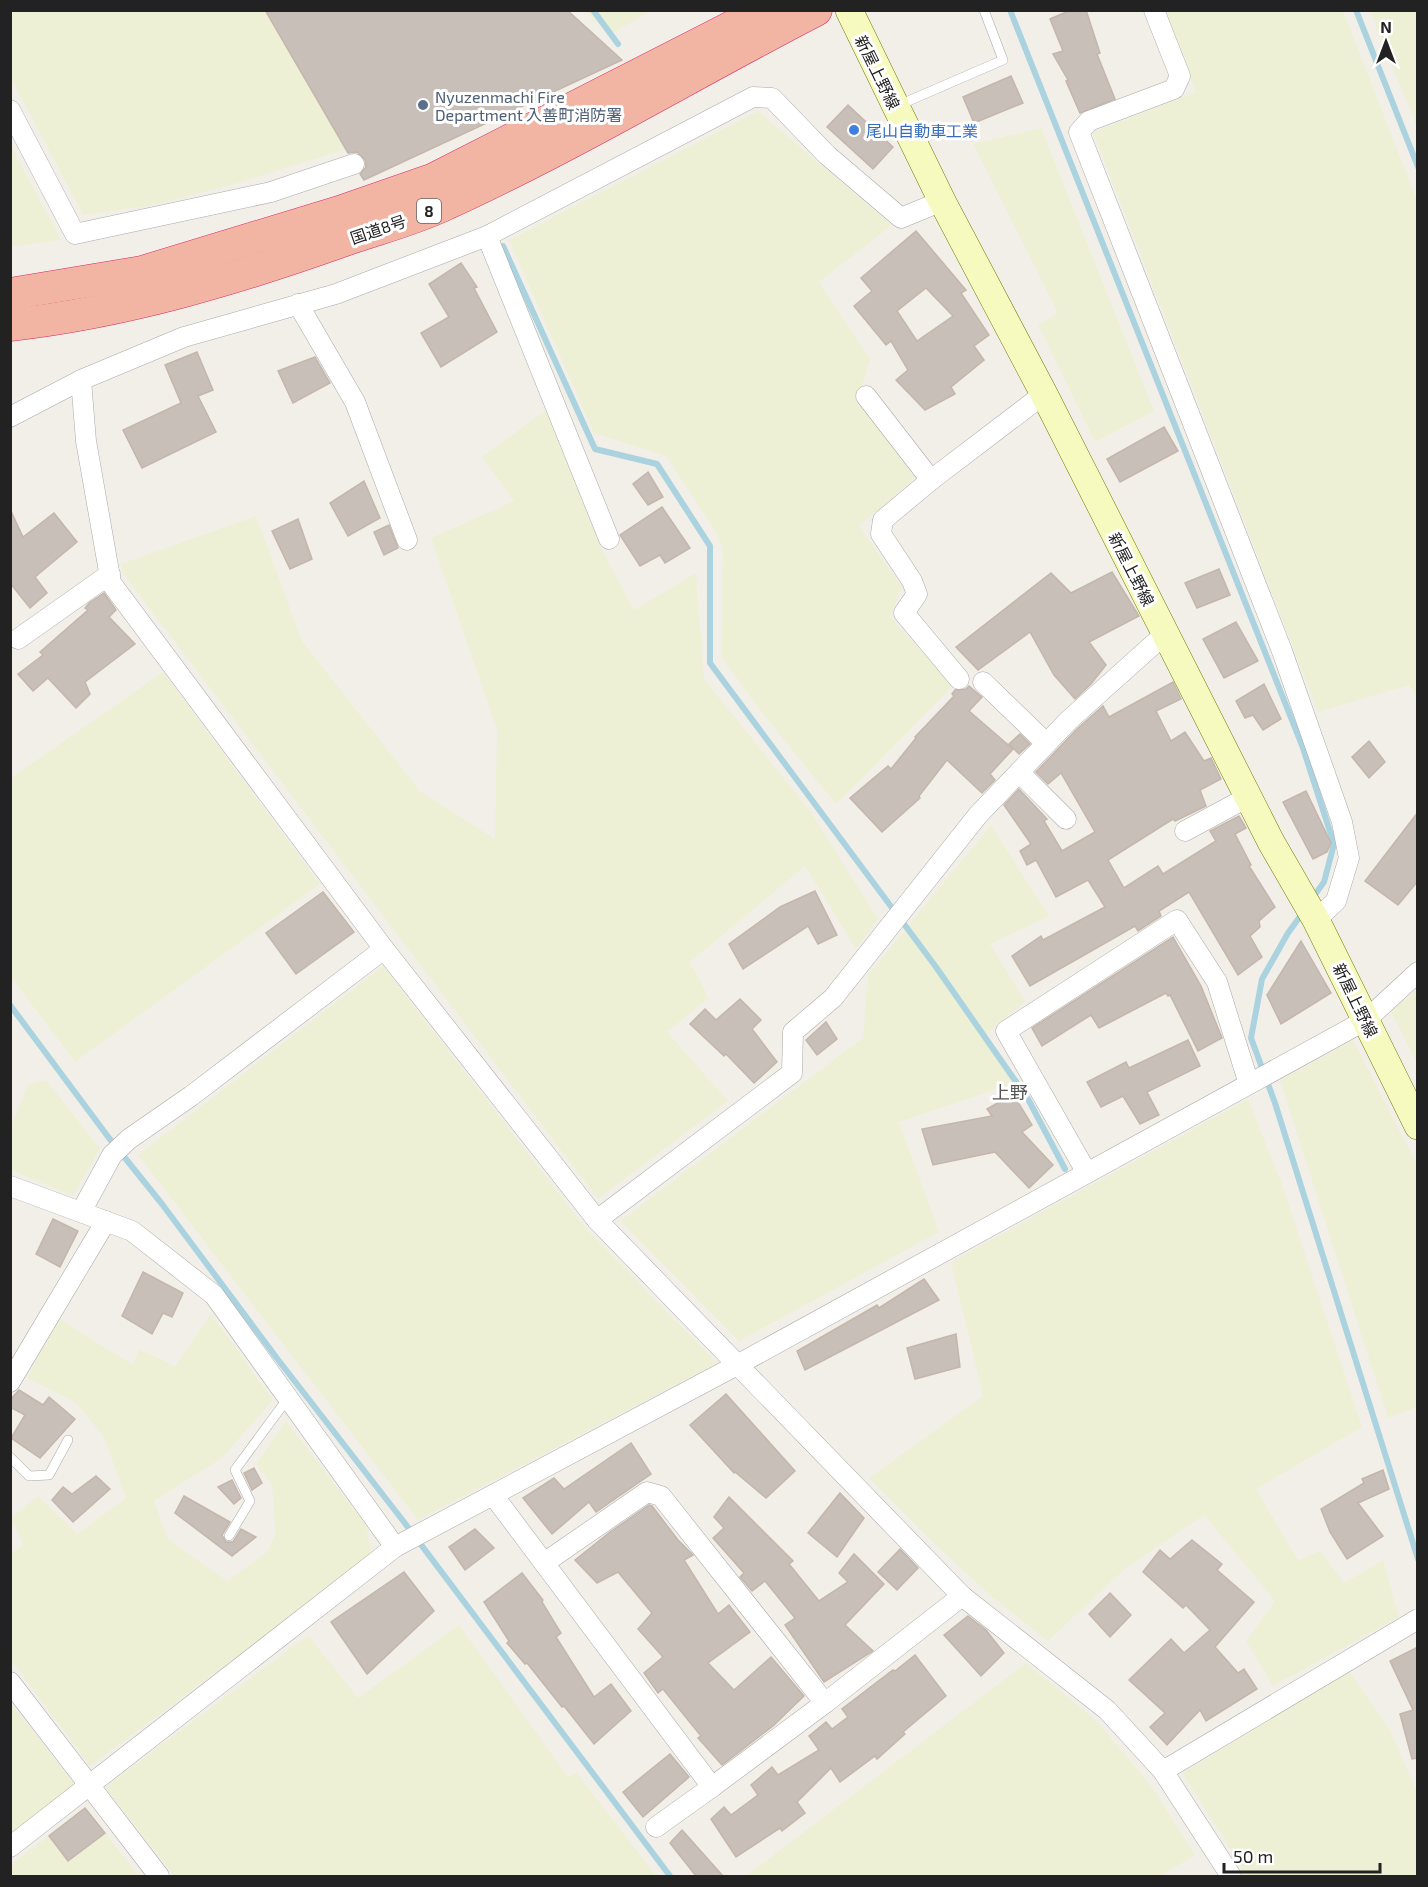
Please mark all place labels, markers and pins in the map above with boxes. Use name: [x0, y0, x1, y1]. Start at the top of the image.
place label: Nyuzenmachi Fire Department 入善町消防署: [435, 87, 622, 124]
marker: Nyuzenmachi Fire Department 入善町消防署: [416, 98, 430, 112]
place label: 尾山自動車工業: [866, 121, 978, 140]
marker: 尾山自動車工業: [847, 123, 861, 137]

